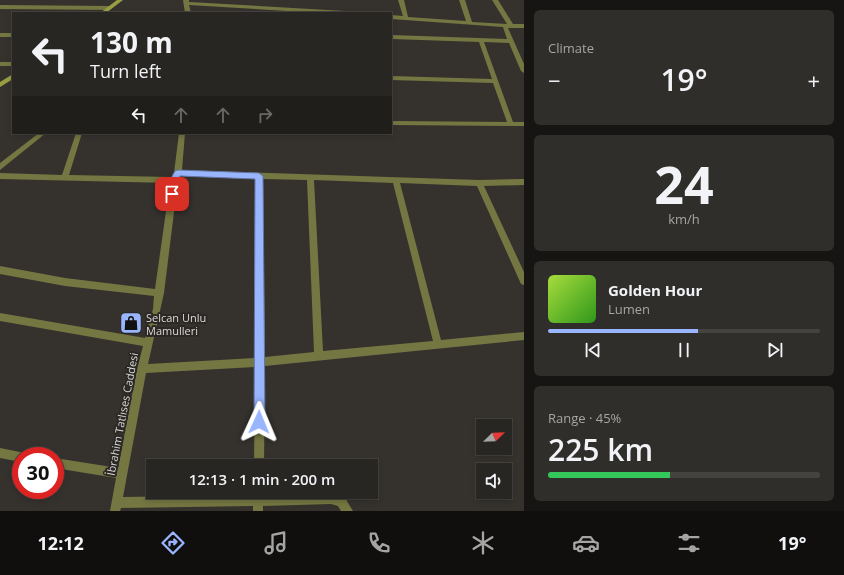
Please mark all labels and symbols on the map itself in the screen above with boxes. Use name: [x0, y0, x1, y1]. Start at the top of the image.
pin: [155, 177, 189, 211]
shop icon: Selcan Unlu Mamulleri: [118, 310, 144, 336]
place label: Selcan Unlu Mamulleri: [146, 310, 206, 338]
street label: İbrahim Tatlıses Caddesi: [103, 351, 141, 477]
position arrow: [238, 401, 280, 443]
north arrow: [476, 419, 512, 455]
speed limit sign: 30: [12, 447, 64, 499]

